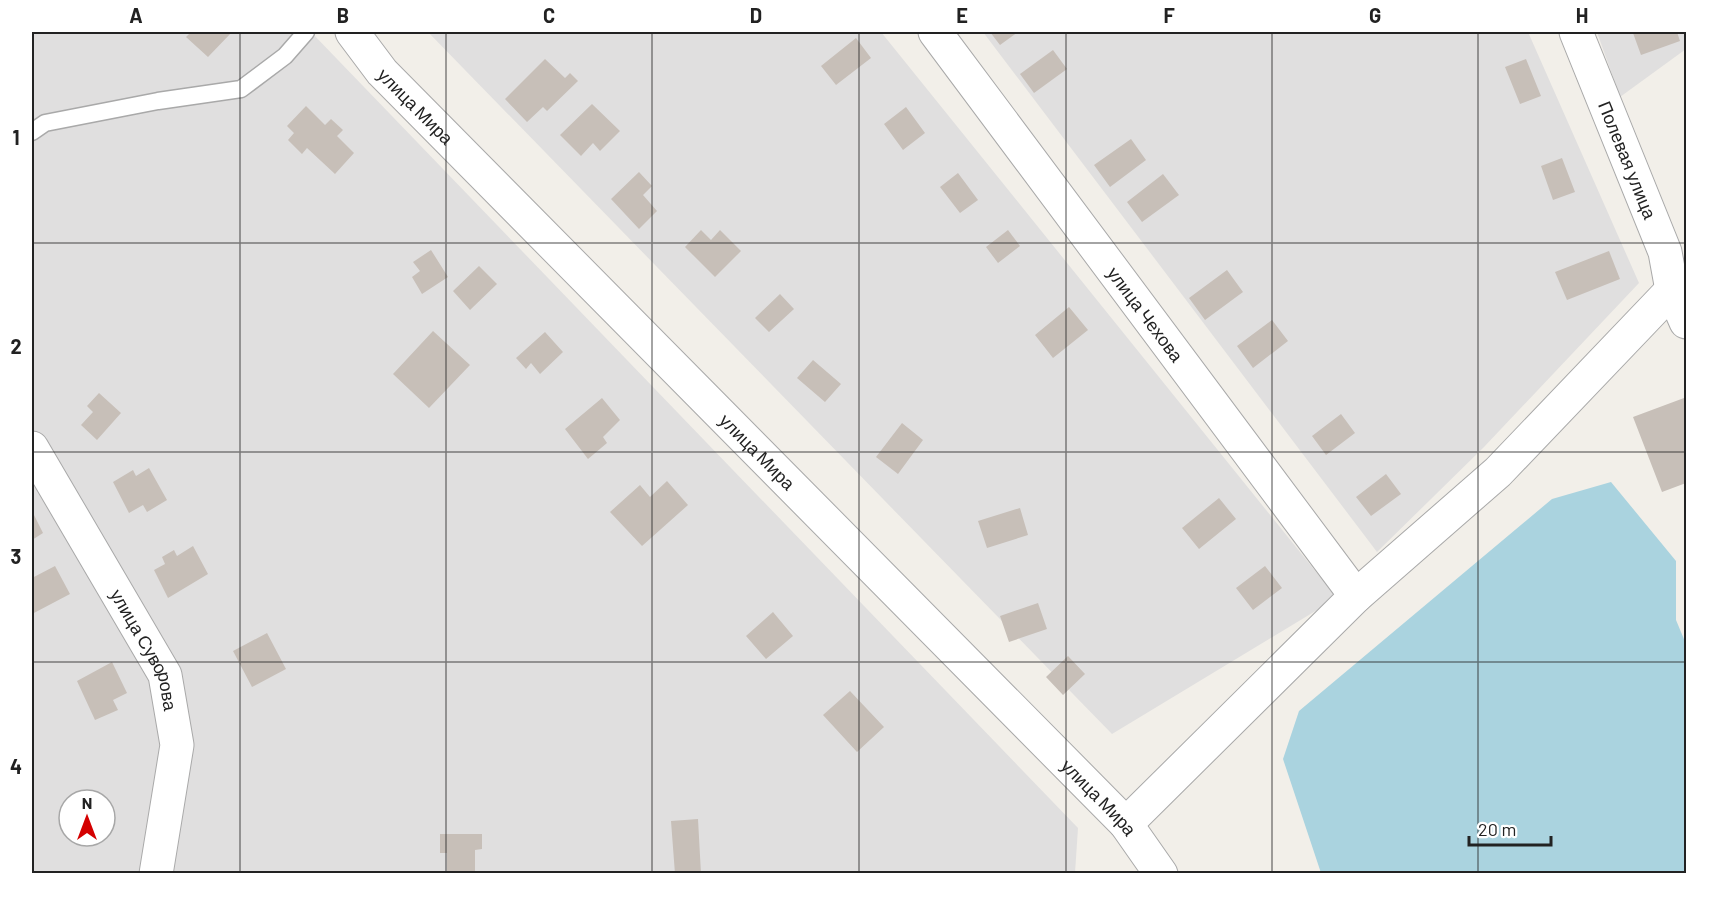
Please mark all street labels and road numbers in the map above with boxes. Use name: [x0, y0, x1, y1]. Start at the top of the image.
street label: улица Мира: [373, 63, 459, 149]
street label: Полевая улица: [1594, 98, 1662, 223]
street label: улица Чехова: [1103, 262, 1189, 367]
street label: улица Мира: [715, 409, 801, 495]
street label: улица Суворова: [106, 585, 182, 713]
street label: улица Мира: [1057, 754, 1142, 840]

